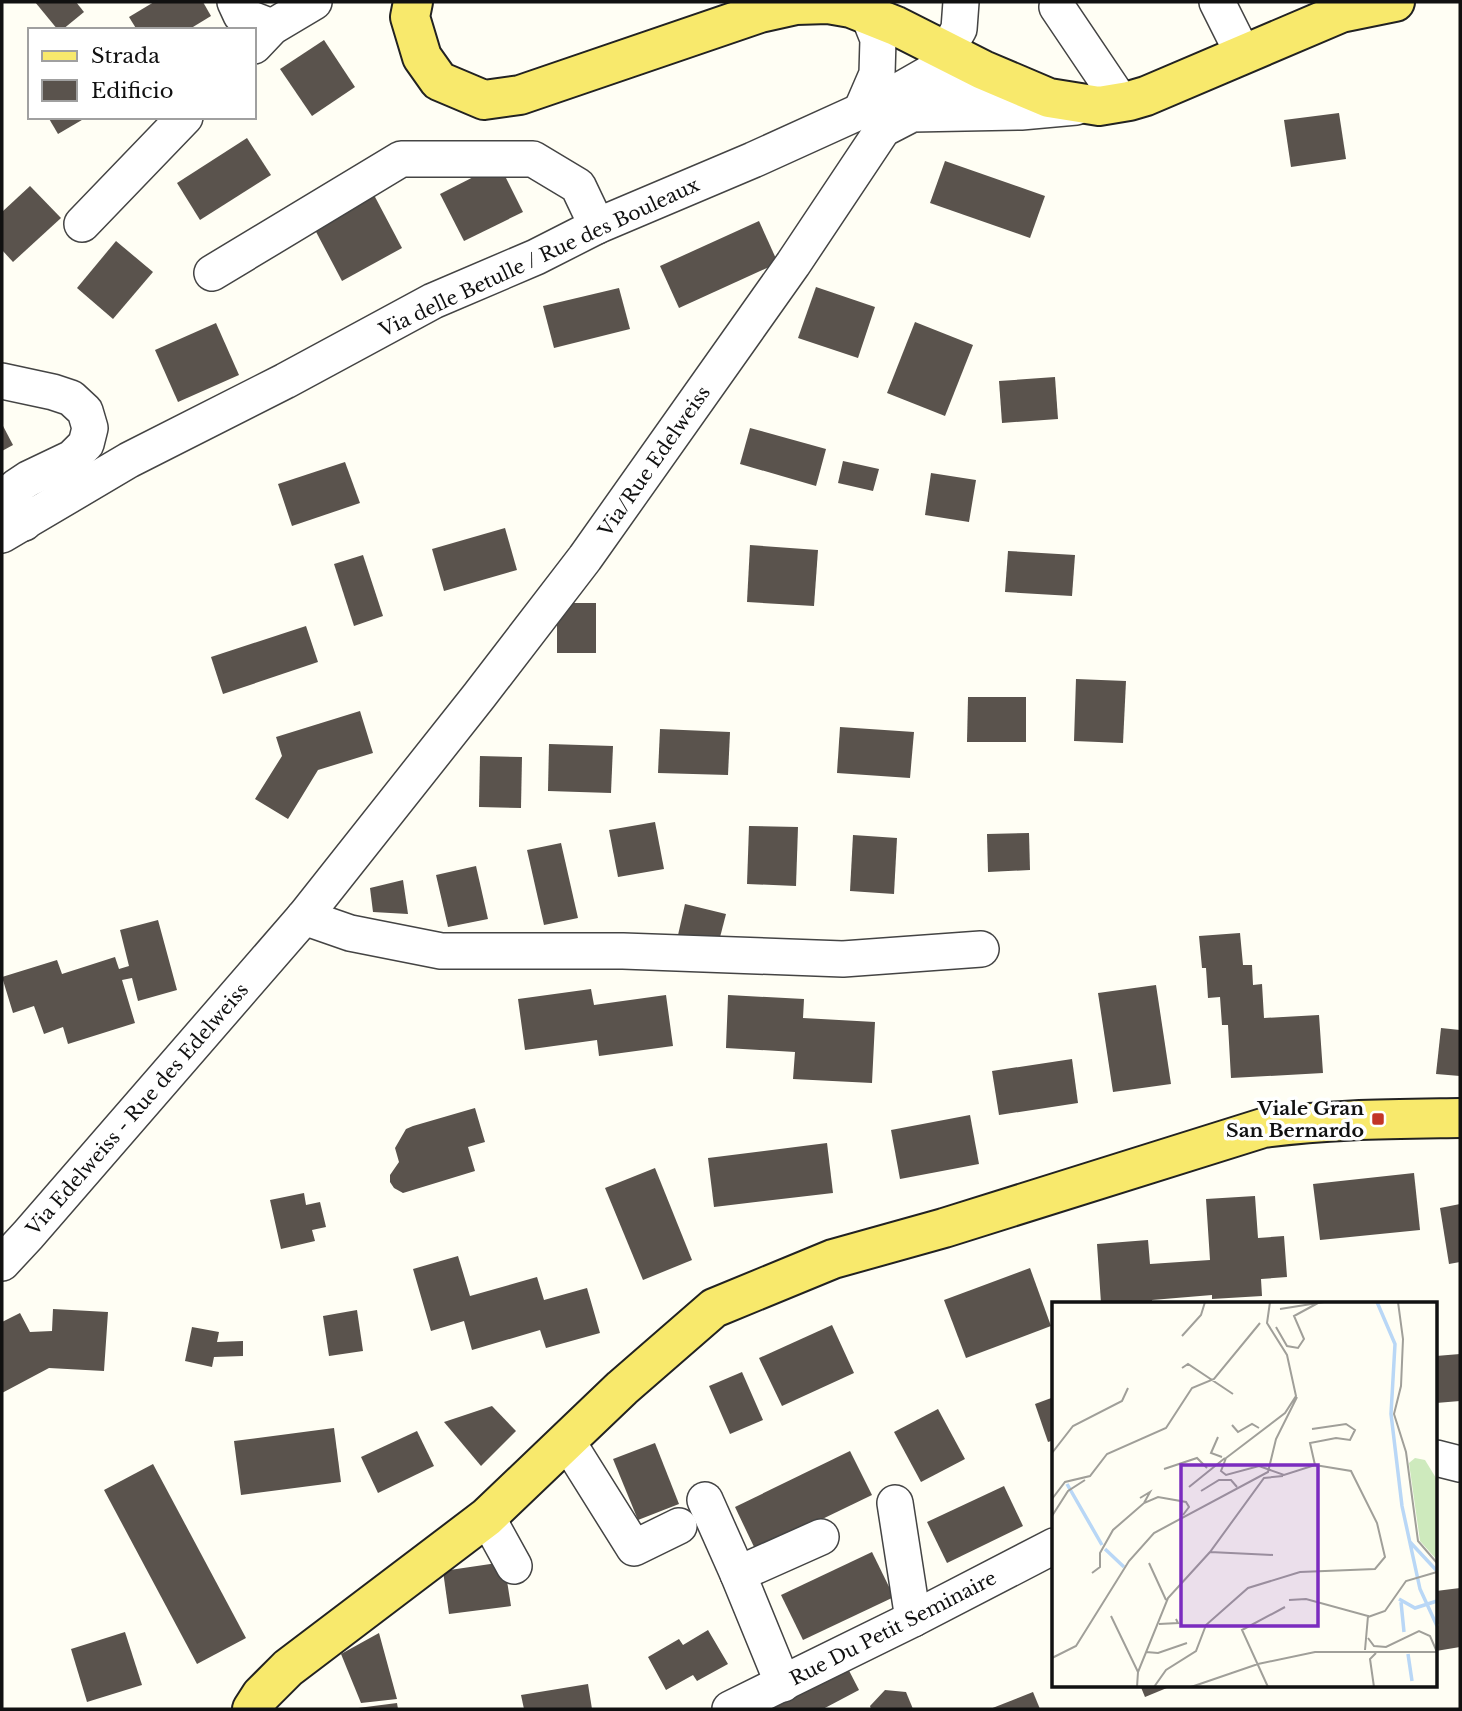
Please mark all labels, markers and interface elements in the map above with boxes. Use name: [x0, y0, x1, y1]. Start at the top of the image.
legend: [28, 28, 256, 119]
text: Strada: [91, 43, 160, 69]
text: Edificio: [91, 78, 173, 104]
street label: Via delle Betulle / Rue des Bouleaux: [375, 173, 703, 342]
street label: Via/Rue Edelweiss: [593, 382, 715, 542]
street label: Via Edelweiss - Rue des Edelweiss: [21, 979, 253, 1241]
place label: Viale Gran San Bernardo: [1226, 1097, 1364, 1142]
marker: Viale Gran San Bernardo: [1370, 1111, 1386, 1127]
inset map: [1052, 1302, 1438, 1686]
street label: Rue Du Petit Seminaire: [786, 1566, 1000, 1691]

